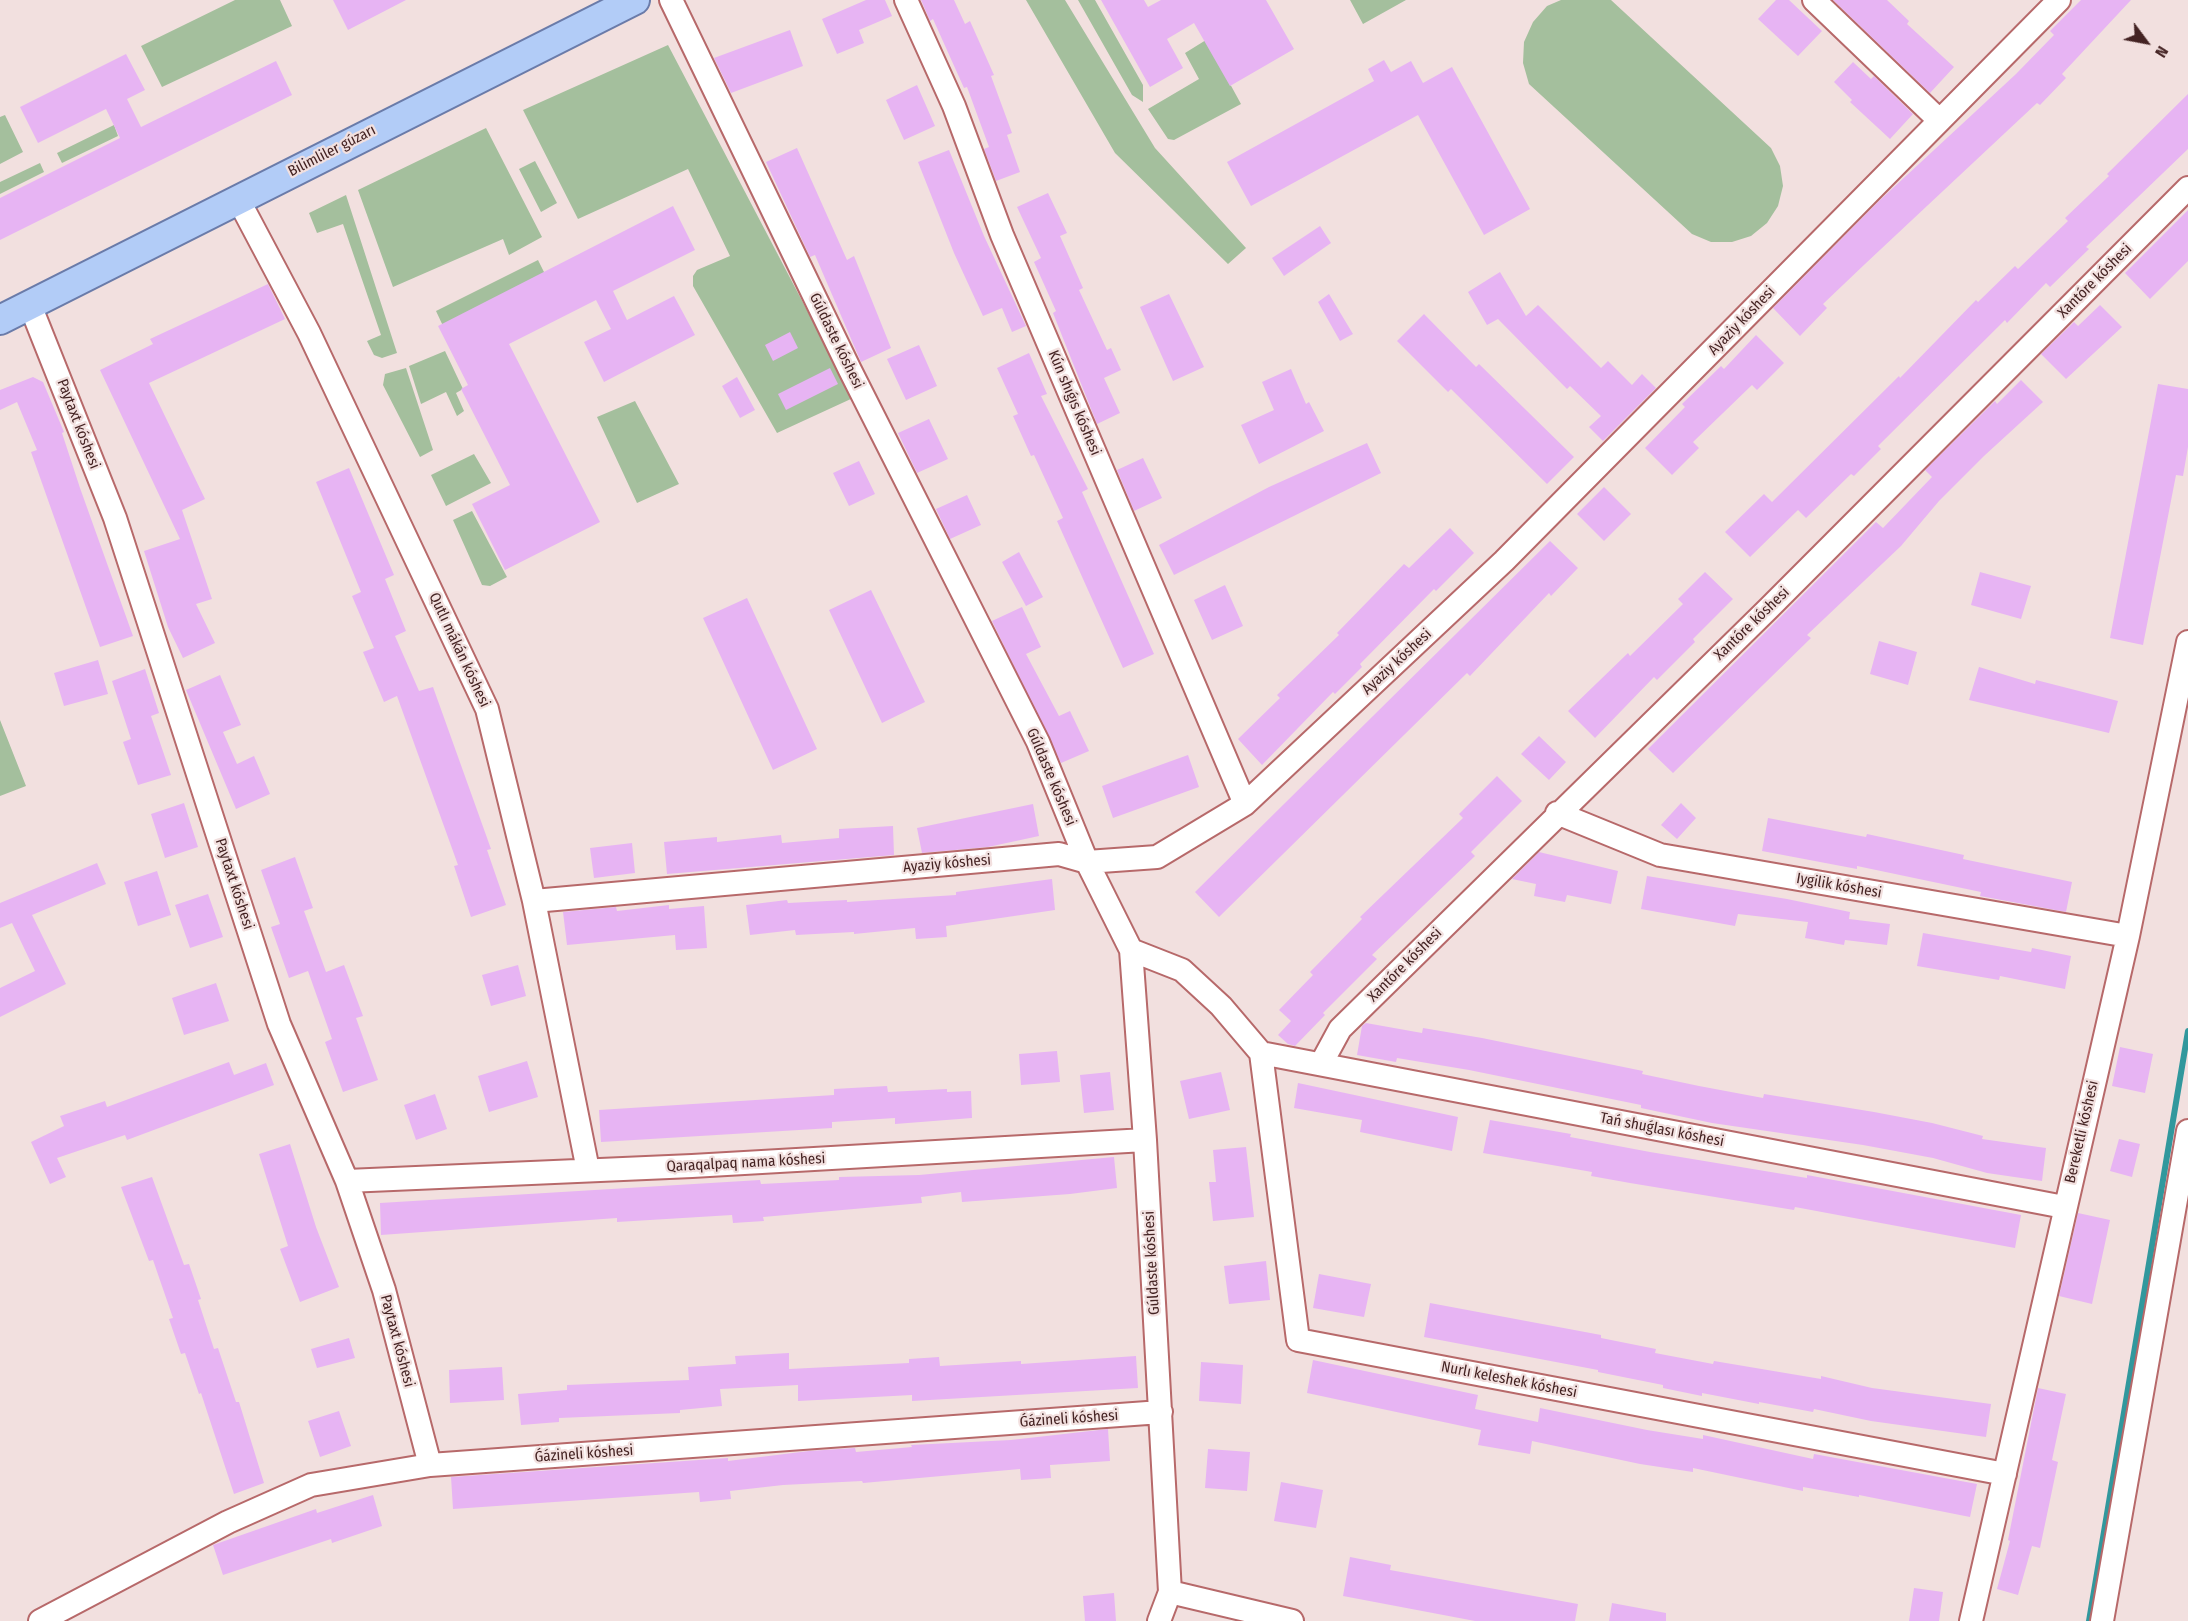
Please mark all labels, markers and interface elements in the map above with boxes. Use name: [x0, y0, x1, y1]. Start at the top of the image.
north arrow: [2116, 12, 2176, 72]
text: N: [2151, 43, 2172, 61]
street label: Bilimliler gúzarı: [285, 121, 379, 181]
street label: Xantóre kóshesi: [2054, 240, 2136, 322]
street label: Ayaziy kóshesi: [1705, 283, 1779, 359]
street label: Gúldaste kóshesi: [805, 290, 867, 392]
street label: Kún shıǵıs kóshesi: [1044, 348, 1104, 458]
street label: Paytaxt kóshesi: [53, 377, 103, 471]
street label: Xantóre kóshesi: [1711, 584, 1793, 664]
street label: Qutlı mákán kóshesi: [425, 590, 493, 710]
street label: Ayaziy kóshesi: [1359, 625, 1435, 699]
street label: Gúldaste kóshesi: [1022, 725, 1080, 829]
street label: Paytaxt kóshesi: [211, 836, 257, 932]
street label: Ayaziy kóshesi: [902, 851, 992, 877]
street label: Iygilik kóshesi: [1795, 870, 1883, 902]
street label: Xantóre kóshesi: [1364, 924, 1446, 1006]
street label: Bereketli kóshesi: [2061, 1079, 2103, 1185]
street label: Tań shuǵlası kóshesi: [1599, 1109, 1725, 1151]
street label: Qaraqalpaq nama kóshesi: [666, 1150, 826, 1176]
street label: Gúldaste kóshesi: [1140, 1210, 1164, 1316]
street label: Paytaxt kóshesi: [376, 1293, 418, 1389]
street label: Nurlı keleshek kóshesi: [1440, 1358, 1578, 1402]
street label: Ǵázineli kóshesi: [1019, 1407, 1119, 1431]
street label: Ǵázineli kóshesi: [534, 1442, 634, 1466]

